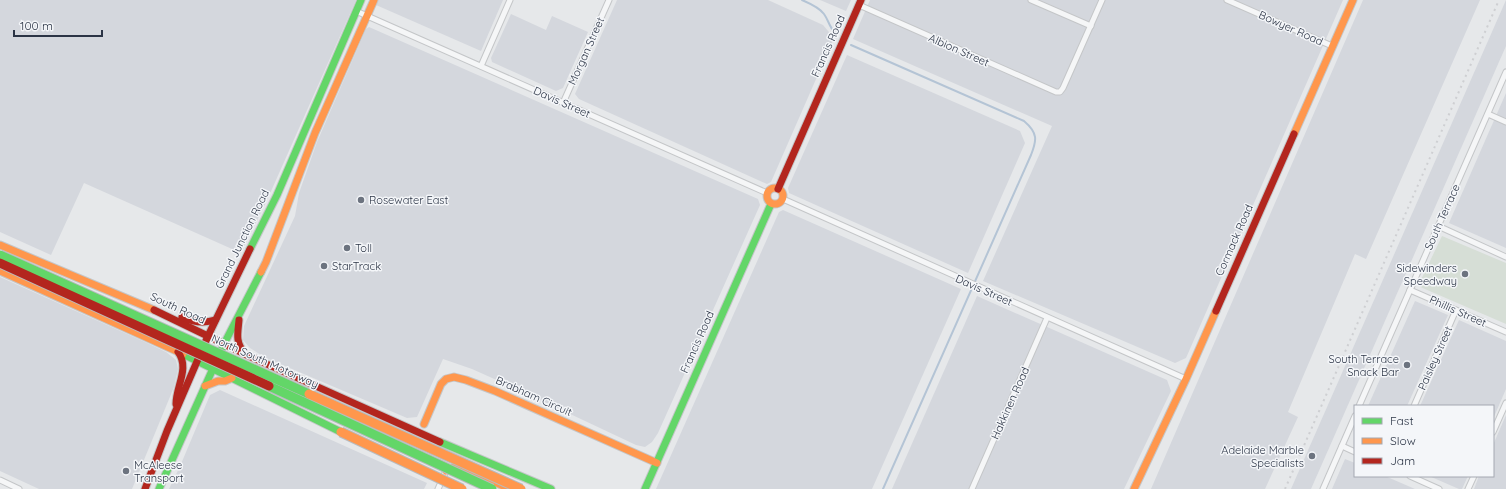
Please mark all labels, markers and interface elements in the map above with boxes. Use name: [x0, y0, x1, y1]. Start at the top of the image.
street label: Bowyer Road: [1257, 8, 1325, 48]
scale bar: [14, 12, 102, 38]
street label: Francis Road: [808, 13, 848, 79]
street label: Morgan Street: [565, 15, 607, 87]
text: 100 m: [20, 18, 53, 33]
street label: Albion Street: [927, 30, 992, 70]
street label: Davis Street: [531, 83, 593, 121]
street label: South Terrace: [1421, 182, 1463, 252]
street label: Grand Junction Road: [212, 187, 272, 291]
place label: Rosewater East: [369, 193, 449, 207]
marker: Rosewater East: [356, 195, 366, 205]
street label: Cormack Road: [1212, 202, 1256, 278]
place label: Toll: [355, 241, 372, 255]
marker: Toll: [342, 243, 352, 253]
place label: StarTrack: [332, 259, 381, 273]
marker: StarTrack: [319, 261, 329, 271]
place label: Sidewinders Speedway: [1396, 261, 1457, 288]
marker: Sidewinders Speedway: [1460, 269, 1470, 279]
street label: Davis Street: [953, 271, 1015, 309]
street label: South Road: [148, 289, 208, 327]
street label: Phillis Street: [1427, 292, 1489, 330]
street label: Francis Road: [677, 309, 717, 375]
street label: Paisley Street: [1415, 324, 1455, 392]
street label: North South Motorway: [209, 331, 321, 391]
place label: South Terrace Snack Bar: [1328, 352, 1400, 379]
marker: South Terrace Snack Bar: [1402, 360, 1412, 370]
street label: Hakkinen Road: [988, 365, 1032, 441]
street label: Brabham Circuit: [494, 373, 575, 419]
legend: [1354, 405, 1494, 477]
text: Fast: [1390, 413, 1414, 428]
text: Slow: [1390, 433, 1416, 448]
place label: Adelaide Marble Specialists: [1221, 443, 1304, 470]
marker: Adelaide Marble Specialists: [1307, 451, 1317, 461]
text: Jam: [1390, 453, 1415, 468]
place label: McAleese Transport: [134, 458, 184, 485]
marker: McAleese Transport: [121, 466, 131, 476]

